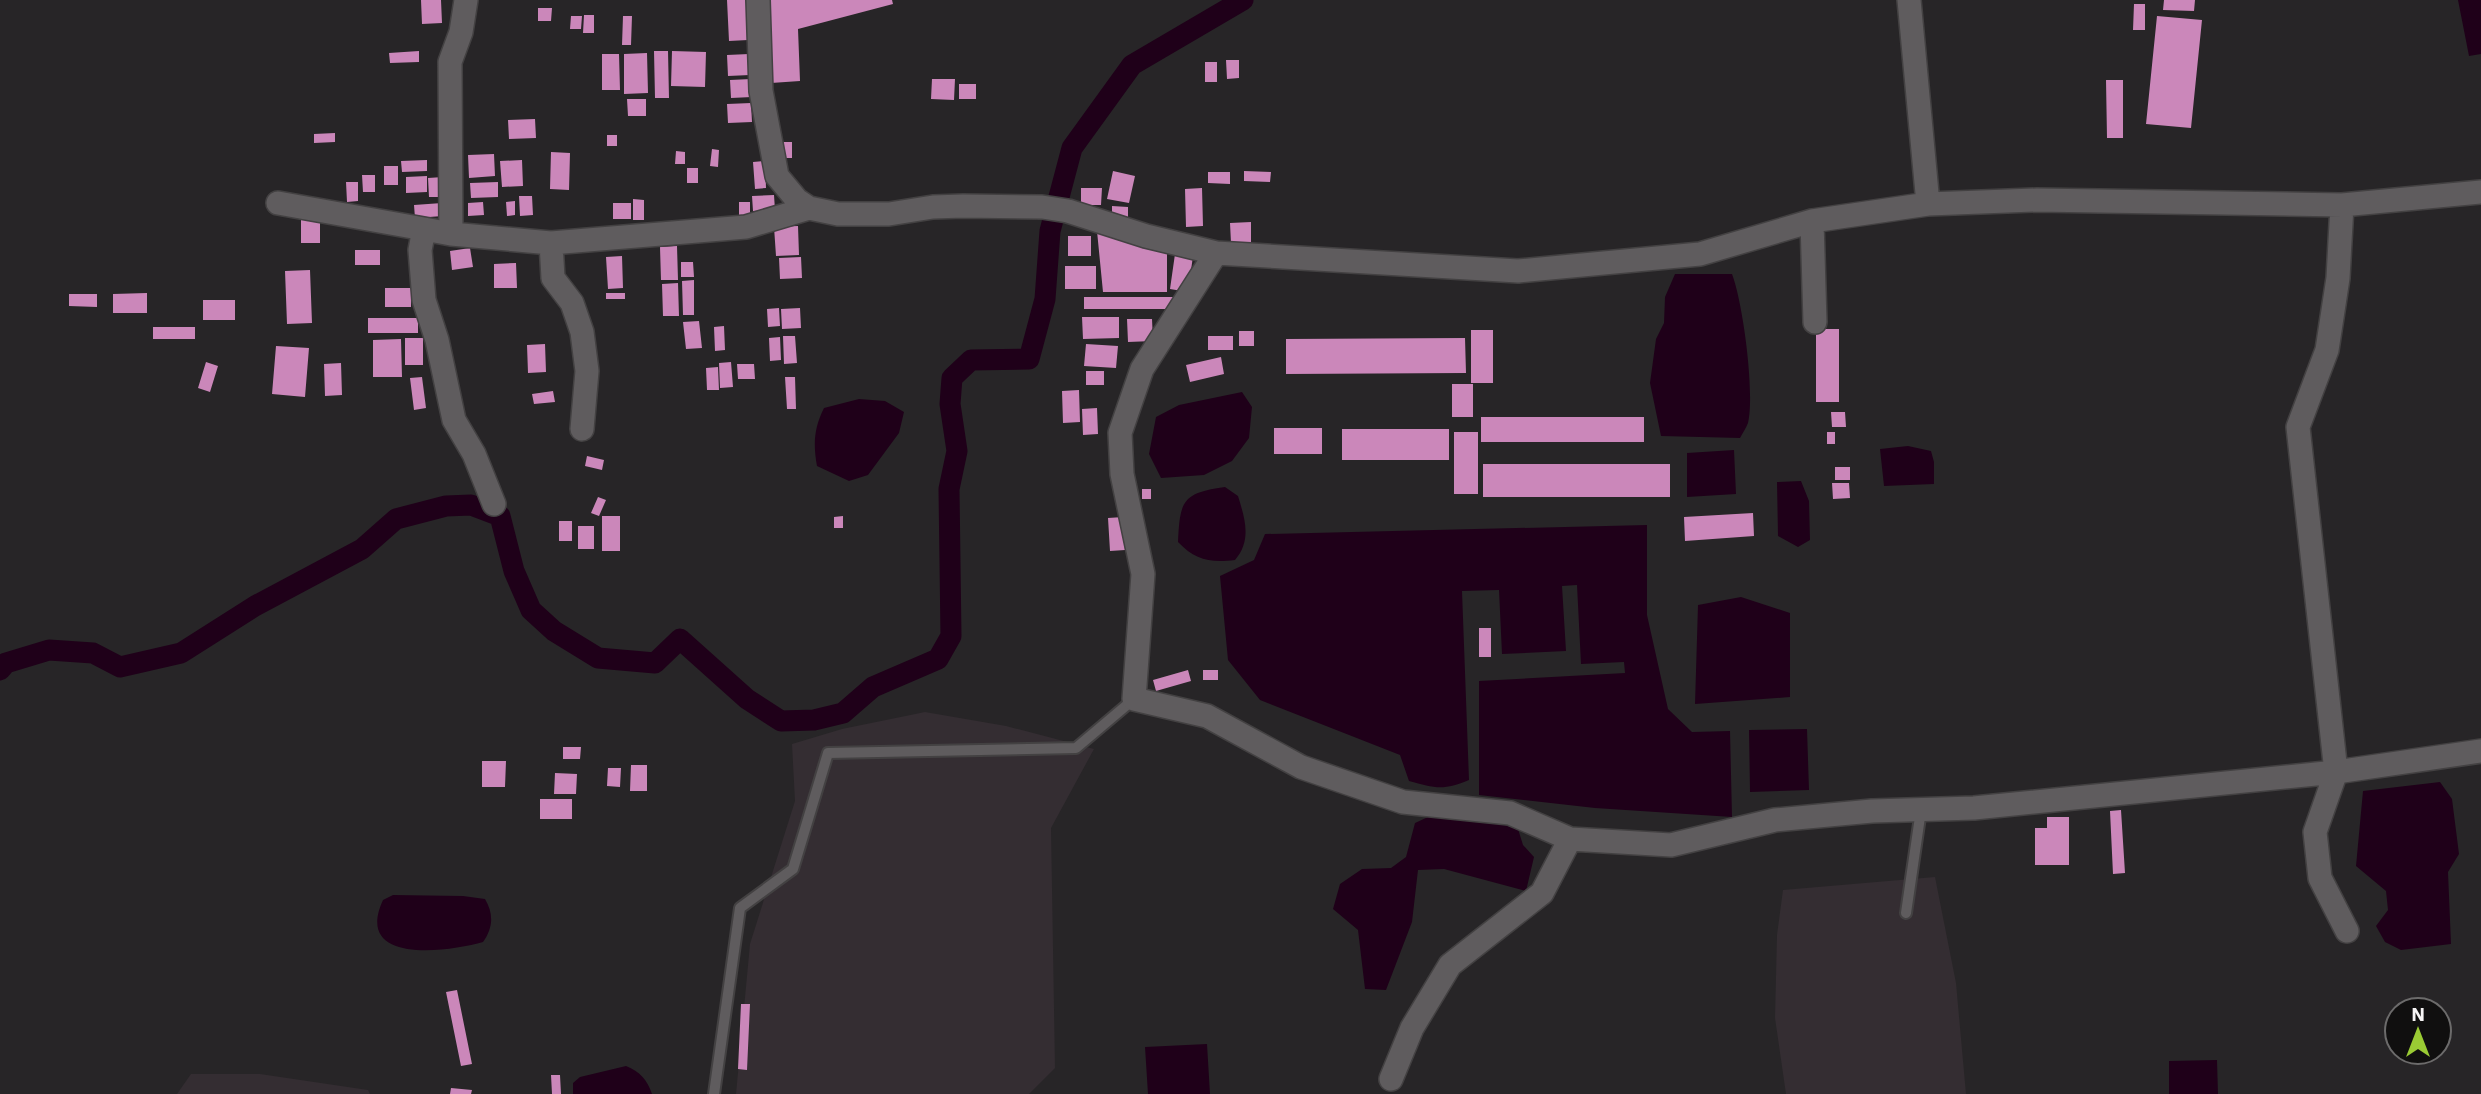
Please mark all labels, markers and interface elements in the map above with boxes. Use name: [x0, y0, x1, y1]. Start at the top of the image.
north arrow: [2383, 996, 2453, 1066]
text: N: [2411, 1002, 2425, 1026]

